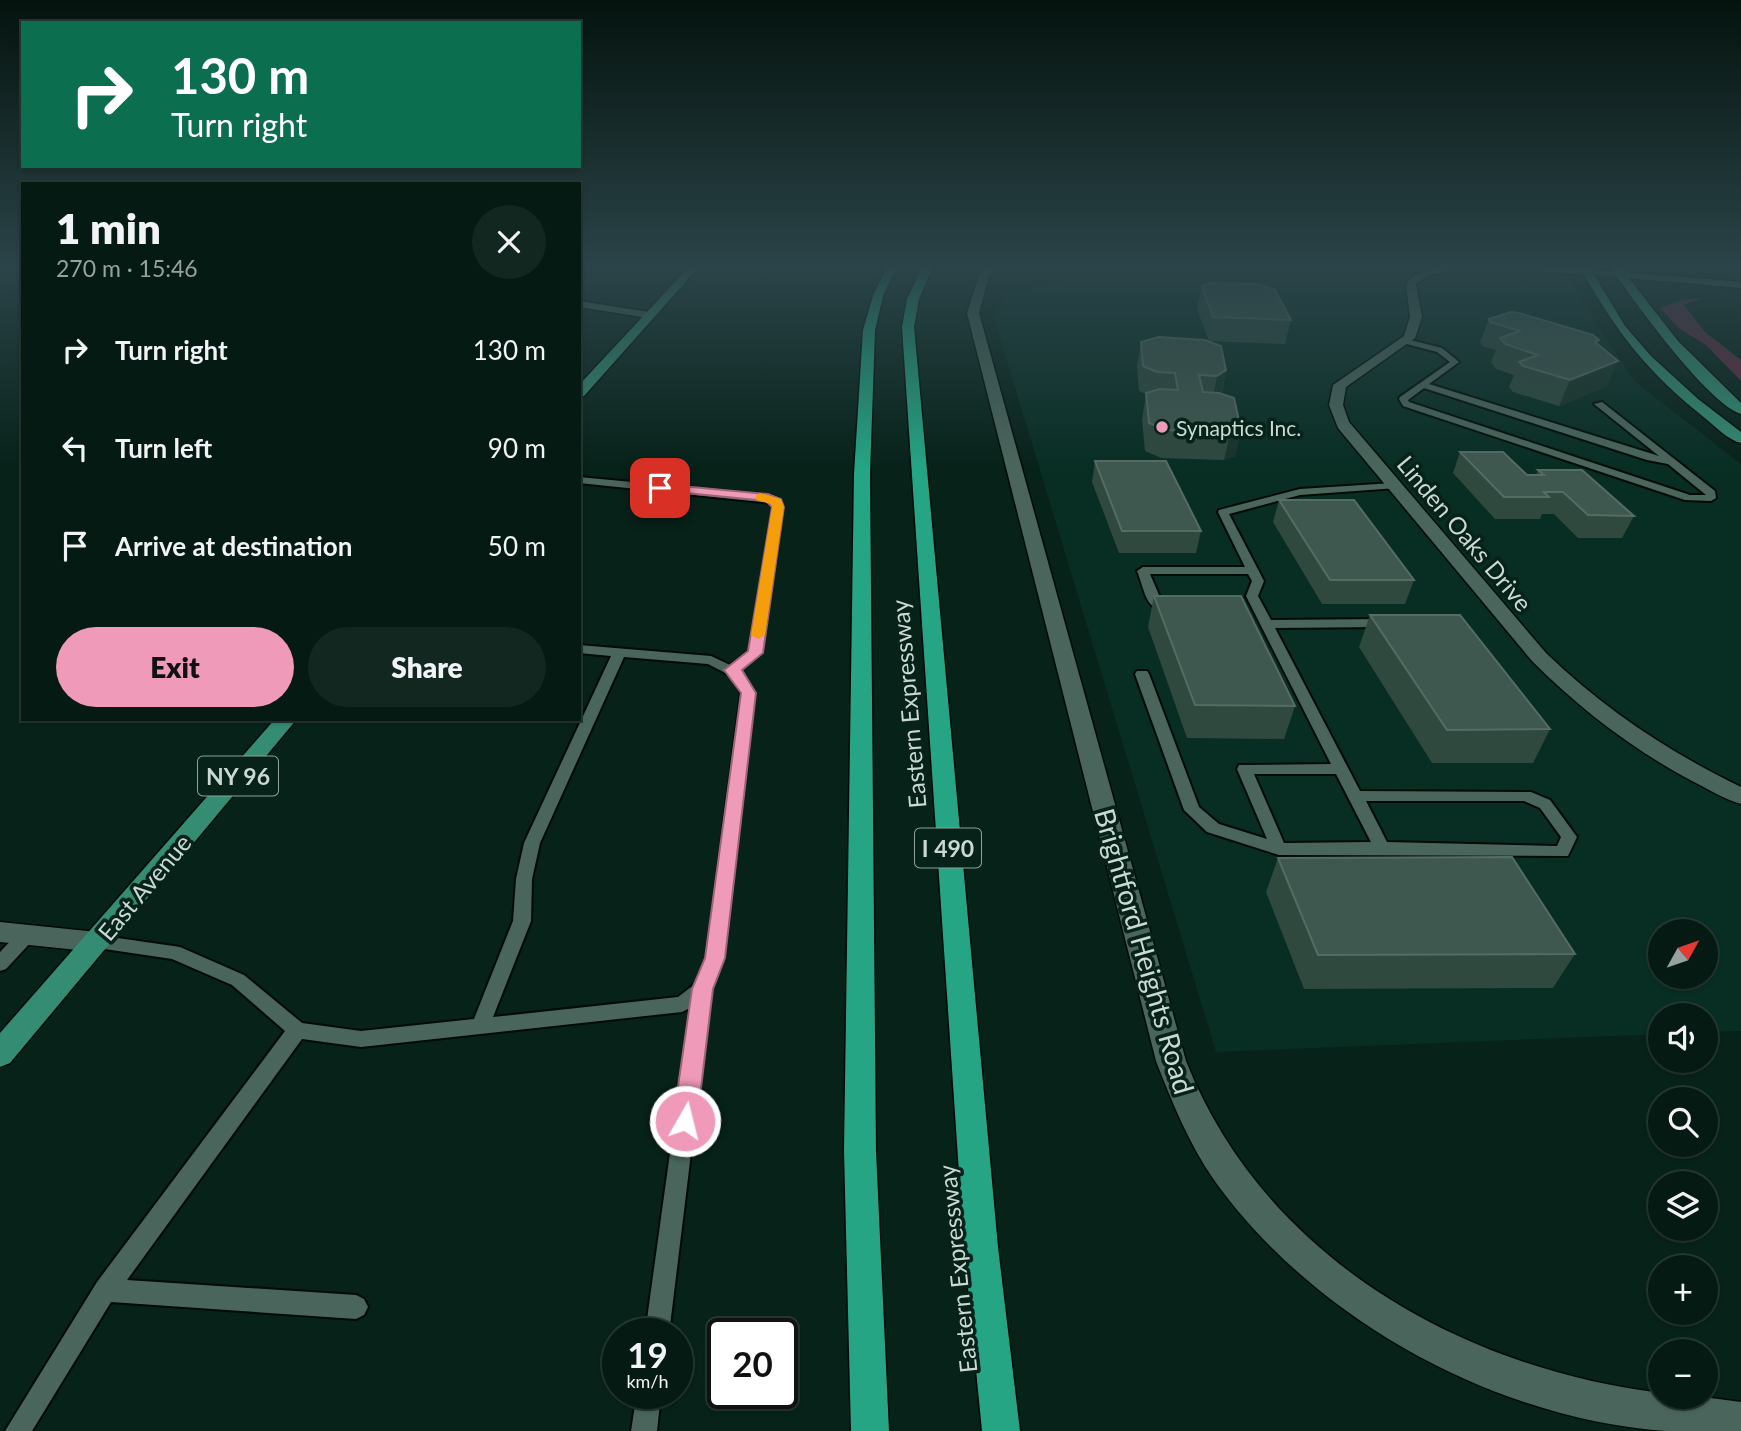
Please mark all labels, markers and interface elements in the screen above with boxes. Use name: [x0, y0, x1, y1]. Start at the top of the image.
text: 130 m: [171, 46, 309, 104]
icon: right: [56, 49, 147, 140]
text: Turn right: [171, 105, 307, 144]
text: 1 min: [56, 203, 161, 253]
button: close: [472, 205, 546, 279]
text: 270 m · 15:46: [56, 254, 198, 282]
icon: right: [56, 331, 94, 369]
text: Turn right: [115, 334, 228, 366]
text: 130 m: [473, 334, 546, 366]
place label: Synaptics Inc.: [1176, 415, 1301, 440]
marker: Synaptics Inc.: [1154, 419, 1170, 435]
icon: left: [56, 429, 94, 467]
text: Turn left: [115, 432, 212, 464]
text: 90 m: [488, 432, 546, 464]
street label: Linden Oaks Drive: [1392, 449, 1538, 617]
pin: [630, 458, 690, 518]
icon: arrive: [641, 469, 679, 507]
icon: arrive: [56, 527, 94, 565]
text: Arrive at destination: [115, 530, 352, 562]
text: 50 m: [488, 530, 546, 562]
street label: Eastern Expressway: [884, 598, 932, 809]
button: Exit: [56, 627, 294, 707]
button: Share: [308, 627, 546, 707]
road number: NY 96: [198, 756, 278, 796]
street label: Brightford Heights Road: [1088, 804, 1202, 1098]
street label: East Avenue: [91, 828, 197, 946]
road number: I 490: [915, 828, 981, 868]
north arrow: [1648, 919, 1718, 989]
map controls: [1648, 919, 1718, 1409]
button: sound: [1648, 1003, 1718, 1073]
position arrow: [648, 1084, 722, 1158]
button: search: [1648, 1087, 1718, 1157]
street label: Eastern Expressway: [932, 1163, 982, 1375]
button: layers: [1648, 1171, 1718, 1241]
button: +: [1648, 1255, 1718, 1325]
speed limit sign: 20: [707, 1318, 798, 1409]
text: 19: [627, 1333, 668, 1375]
button: −: [1648, 1339, 1718, 1409]
text: km/h: [626, 1370, 669, 1392]

